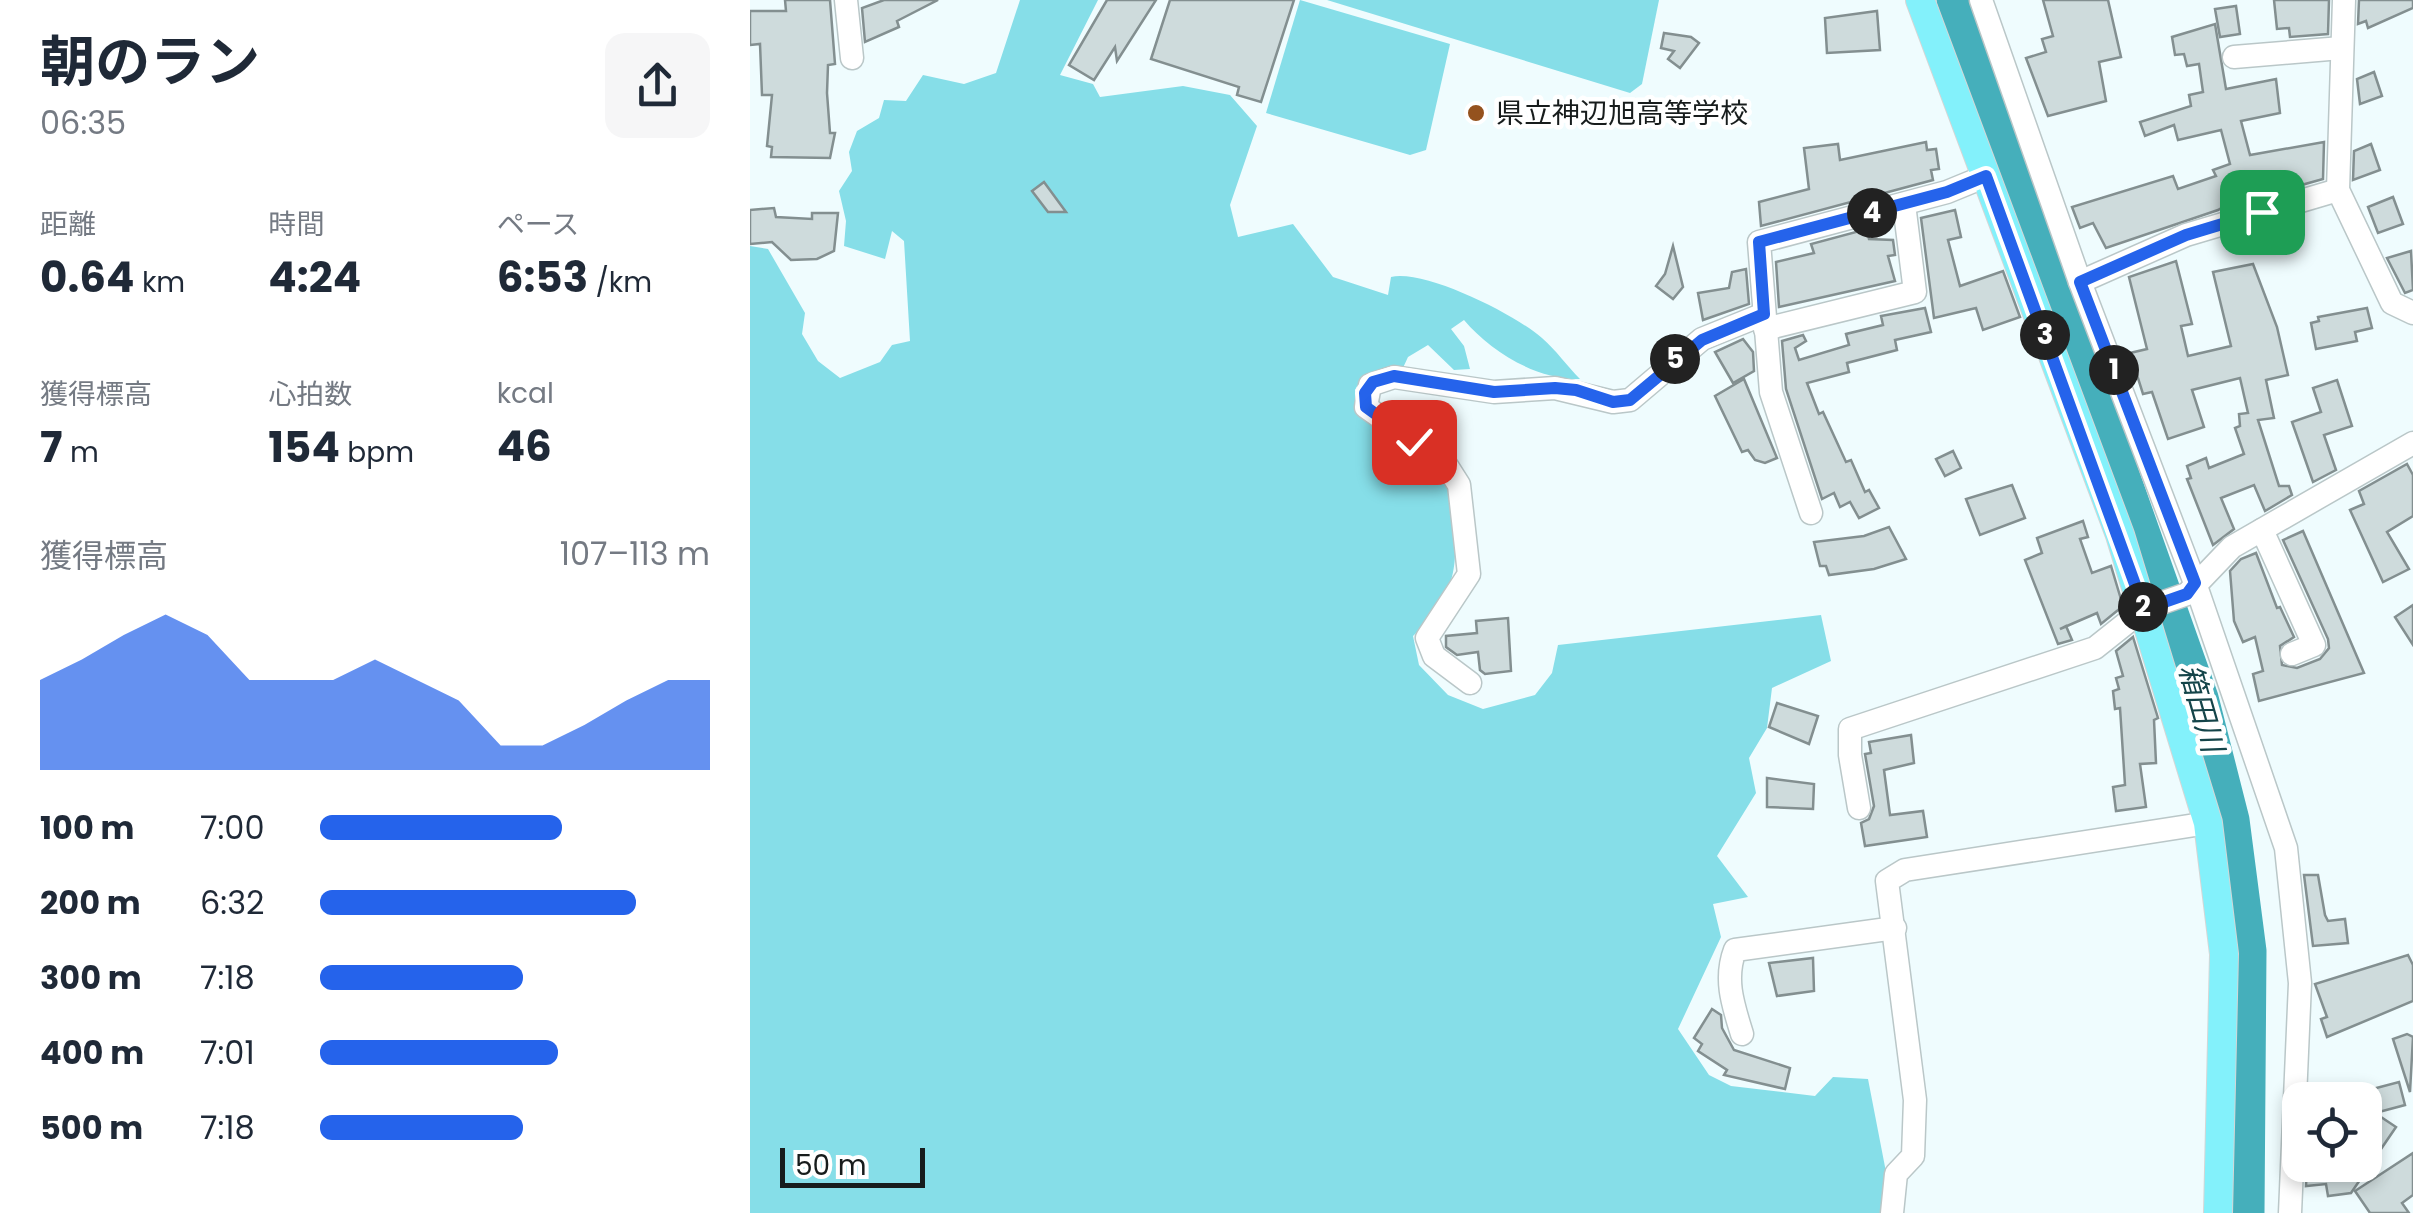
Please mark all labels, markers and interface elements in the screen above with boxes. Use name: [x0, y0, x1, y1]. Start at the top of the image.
text: 朝のラン: [40, 23, 260, 100]
button: share: [605, 33, 710, 138]
place label: 県立神辺旭高等学校: [1496, 94, 1748, 133]
text: 06:35: [40, 100, 126, 145]
marker: 県立神辺旭高等学校: [1465, 102, 1487, 124]
pin: [2220, 170, 2305, 255]
icon: arrive: [2235, 185, 2290, 240]
pin: 4: [1847, 188, 1897, 238]
text: 4: [1863, 193, 1881, 232]
text: 距離: [40, 205, 96, 244]
text: 時間: [268, 205, 324, 244]
text: ペース: [497, 205, 579, 244]
text: 0.64: [40, 248, 134, 307]
text: 4:24: [268, 248, 361, 307]
text: 6:53: [497, 248, 588, 307]
text: km: [134, 263, 185, 302]
text: /km: [588, 263, 652, 302]
pin: 3: [2020, 310, 2070, 360]
text: 3: [2037, 315, 2053, 354]
pin: 5: [1650, 334, 1700, 384]
text: 5: [1666, 339, 1684, 378]
pin: 1: [2089, 345, 2139, 395]
text: 1: [2109, 350, 2119, 389]
text: kcal: [497, 374, 554, 413]
text: 獲得標高: [40, 375, 152, 414]
text: 心拍数: [268, 375, 352, 414]
pin: [1372, 400, 1457, 485]
icon: check: [1387, 415, 1442, 470]
text: 46: [497, 417, 552, 476]
text: 7: [40, 418, 62, 477]
text: 154: [268, 418, 340, 477]
text: m: [62, 433, 99, 472]
text: bpm: [340, 433, 414, 472]
text: 107–113 m: [560, 531, 710, 576]
text: 獲得標高: [40, 533, 168, 578]
pin: 2: [2118, 582, 2168, 632]
text: 2: [2135, 587, 2151, 626]
water label: 箱田川: [2168, 659, 2235, 760]
text: 100 m: [40, 805, 134, 850]
text: 7:00: [200, 805, 264, 850]
text: 200 m: [40, 880, 141, 925]
text: 6:32: [200, 880, 264, 925]
text: 300 m: [40, 955, 142, 1000]
text: 7:18: [200, 955, 255, 1000]
text: 400 m: [40, 1030, 144, 1075]
text: 7:01: [200, 1030, 255, 1075]
map controls: [2282, 1082, 2382, 1182]
button: locate: [2282, 1082, 2382, 1182]
text: 500 m: [40, 1105, 143, 1150]
text: 7:18: [200, 1105, 255, 1150]
scale bar: [780, 1143, 925, 1188]
text: 50 m: [795, 1146, 866, 1185]

